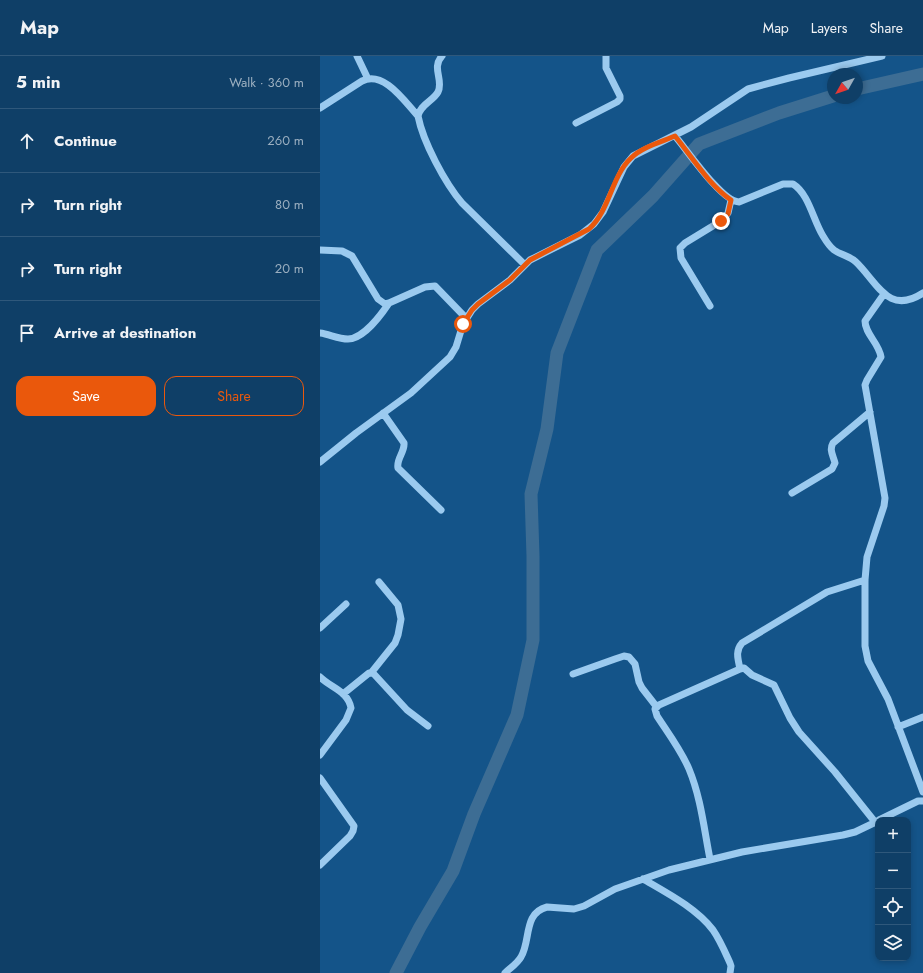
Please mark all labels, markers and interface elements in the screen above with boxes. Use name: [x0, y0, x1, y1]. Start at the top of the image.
text: Map: [20, 14, 59, 41]
text: Map: [763, 18, 789, 38]
text: Layers: [811, 18, 847, 38]
text: Share: [869, 18, 903, 38]
north arrow: [827, 68, 863, 104]
text: 5 min: [16, 70, 60, 94]
text: Walk · 360 m: [229, 73, 304, 92]
icon: ahead: [16, 130, 38, 152]
text: Continue: [54, 130, 117, 152]
text: 260 m: [267, 131, 304, 150]
icon: right: [16, 194, 38, 216]
text: Turn right: [54, 194, 122, 216]
text: 80 m: [275, 195, 304, 214]
route end: [712, 212, 730, 230]
icon: right: [16, 258, 38, 280]
text: Turn right: [54, 258, 122, 280]
text: 20 m: [275, 259, 304, 278]
route start: [454, 315, 472, 333]
icon: arrive: [16, 322, 38, 344]
text: Arrive at destination: [54, 322, 196, 344]
button: Save: [16, 376, 156, 416]
button: Share: [164, 376, 304, 416]
map controls: [875, 817, 911, 961]
button: +: [875, 817, 911, 853]
button: −: [875, 853, 911, 889]
button: locate: [875, 889, 911, 925]
button: layers: [875, 925, 911, 961]

